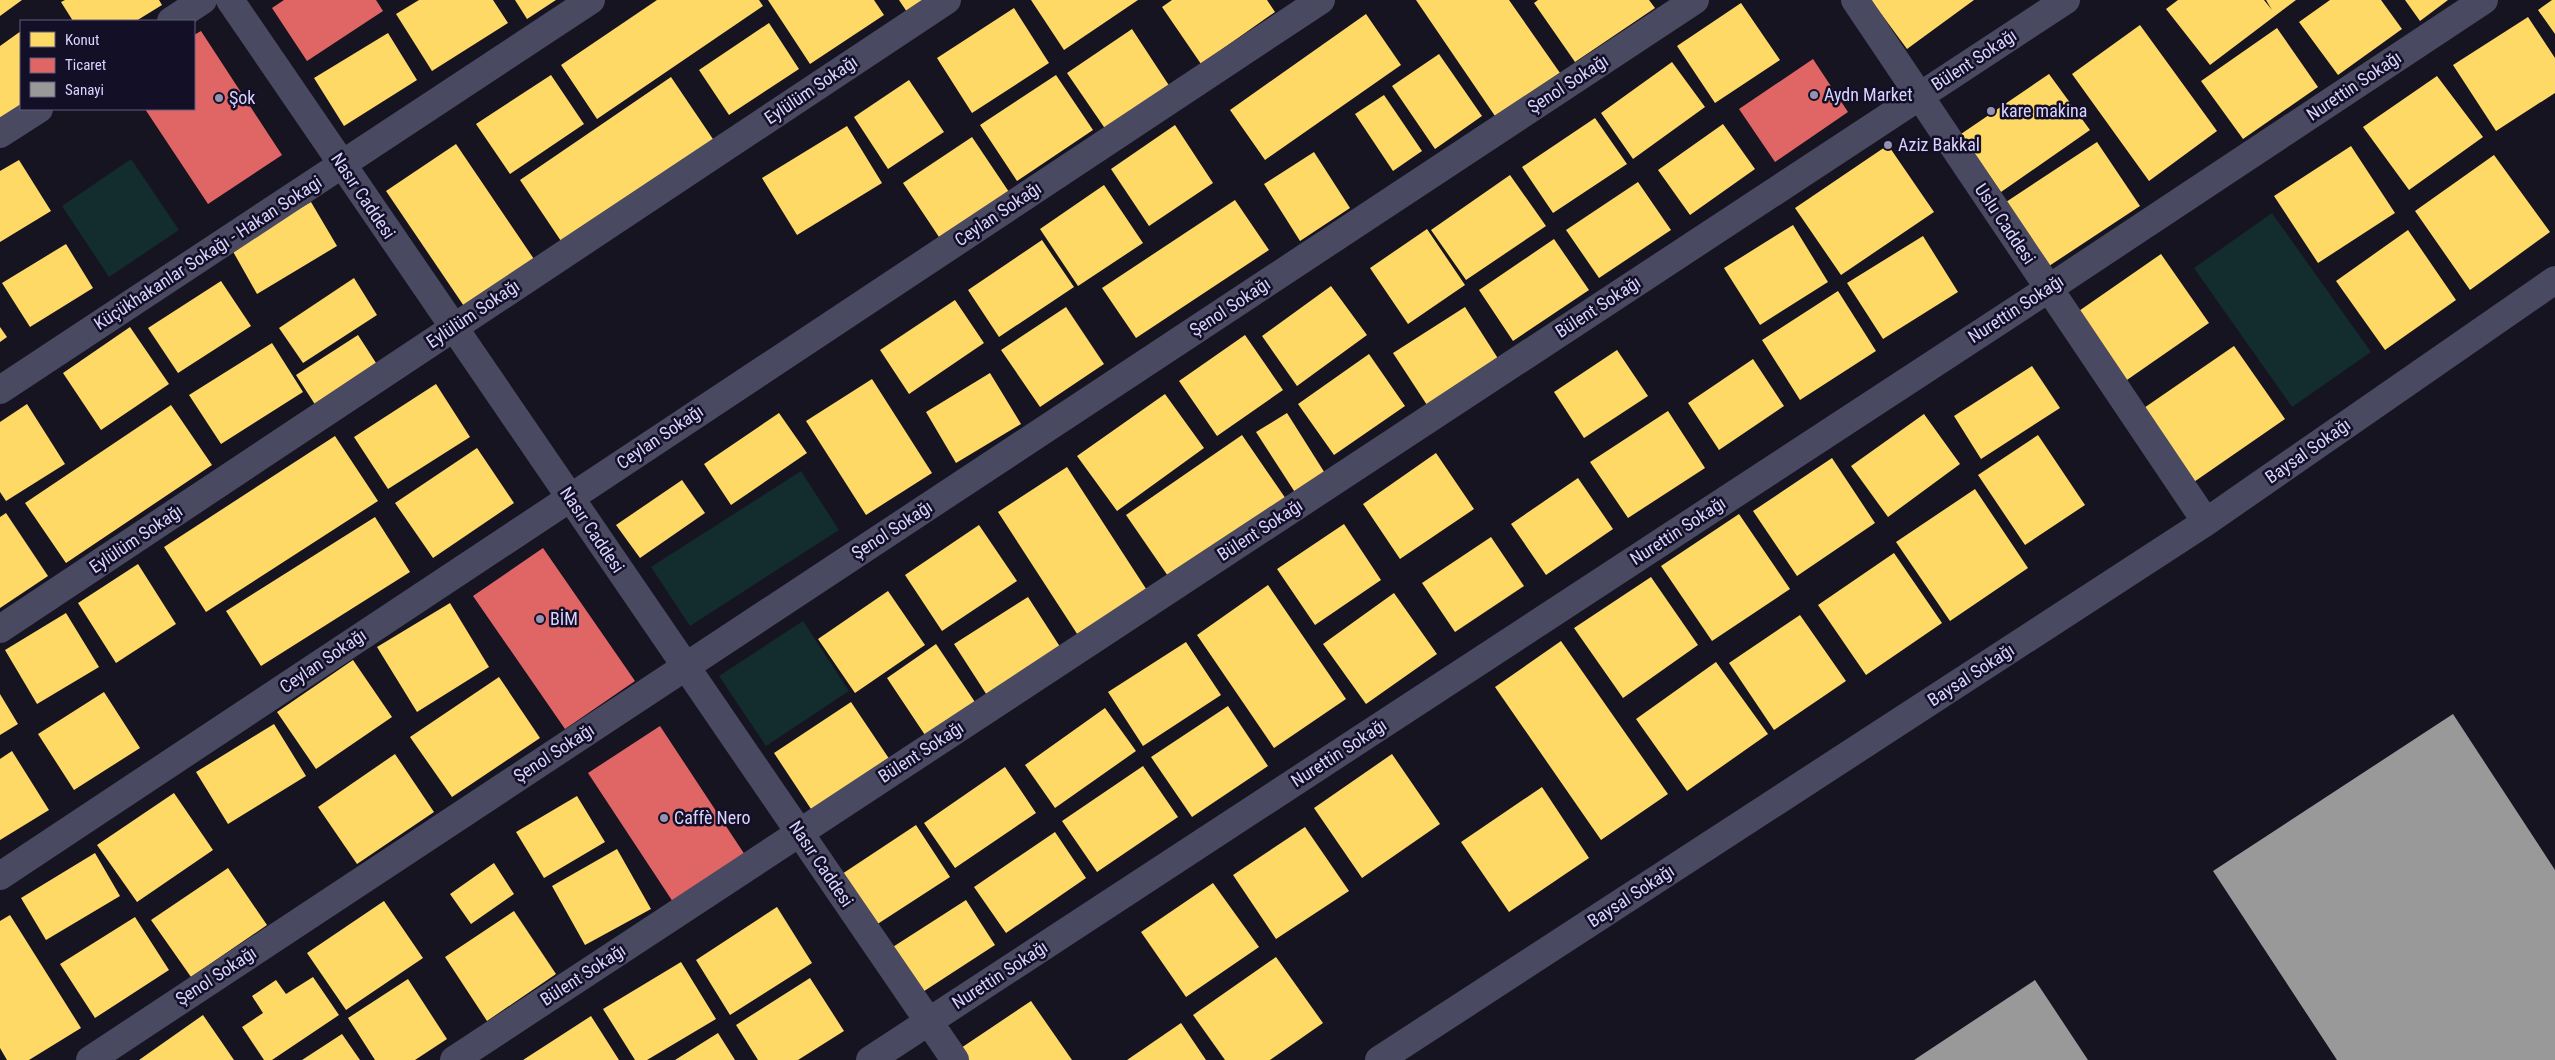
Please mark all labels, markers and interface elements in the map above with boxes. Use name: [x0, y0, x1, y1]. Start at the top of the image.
legend: [20, 20, 195, 110]
street label: Bülent Sokağı: [1927, 24, 2020, 95]
text: Konut: [65, 31, 99, 49]
street label: Nurettin Sokağı: [2302, 46, 2405, 125]
street label: Şenol Sokağı: [1523, 50, 1612, 117]
street label: Eylülüm Sokağı: [760, 51, 861, 128]
text: Ticaret: [65, 56, 106, 74]
text: Sanayi: [65, 81, 104, 99]
place label: Aydn Market: [1824, 84, 1913, 105]
place label: Şok: [229, 87, 255, 108]
marker: Aydn Market: [1808, 89, 1820, 101]
marker: Şok: [213, 92, 225, 104]
place label: kare makina: [2001, 100, 2087, 121]
marker: kare makina: [1985, 105, 1997, 117]
place label: Aziz Bakkal: [1898, 134, 1980, 155]
marker: Aziz Bakkal: [1882, 139, 1894, 151]
street label: Nasır Caddesi: [327, 149, 400, 243]
street label: Küçükhakanlar Sokağı - Hakan Sokagi: [90, 171, 325, 334]
street label: Ceylan Sokağı: [950, 177, 1045, 250]
street label: Uslu Caddesi: [1971, 179, 2040, 268]
street label: Nurettin Sokağı: [1964, 270, 2067, 347]
street label: Bülent Sokağı: [1551, 271, 1644, 342]
street label: Şenol Sokağı: [1185, 273, 1274, 340]
street label: Eylülüm Sokağı: [422, 275, 523, 352]
street label: Ceylan Sokağı: [612, 400, 707, 473]
street label: Baysal Sokağı: [2261, 414, 2354, 488]
street label: Nasır Caddesi: [556, 483, 629, 577]
street label: Nurettin Sokağı: [1626, 492, 1729, 569]
street label: Bülent Sokağı: [1213, 494, 1306, 565]
street label: Şenol Sokağı: [847, 496, 936, 563]
street label: Eylülüm Sokağı: [85, 500, 186, 577]
place label: BİM: [550, 608, 578, 629]
marker: BİM: [534, 613, 546, 625]
street label: Ceylan Sokağı: [275, 624, 370, 697]
street label: Baysal Sokağı: [1923, 639, 2018, 710]
street label: Nurettin Sokağı: [1287, 714, 1390, 791]
street label: Bülent Sokağı: [874, 716, 967, 787]
street label: Şenol Sokağı: [509, 719, 598, 786]
place label: Caffè Nero: [674, 807, 751, 828]
marker: Caffè Nero: [658, 812, 670, 824]
street label: Nasır Caddesi: [785, 817, 858, 911]
street label: Baysal Sokağı: [1583, 860, 1678, 931]
street label: Nurettin Sokağı: [948, 936, 1051, 1013]
street label: Bülent Sokağı: [536, 939, 629, 1010]
street label: Şenol Sokağı: [171, 942, 260, 1009]

